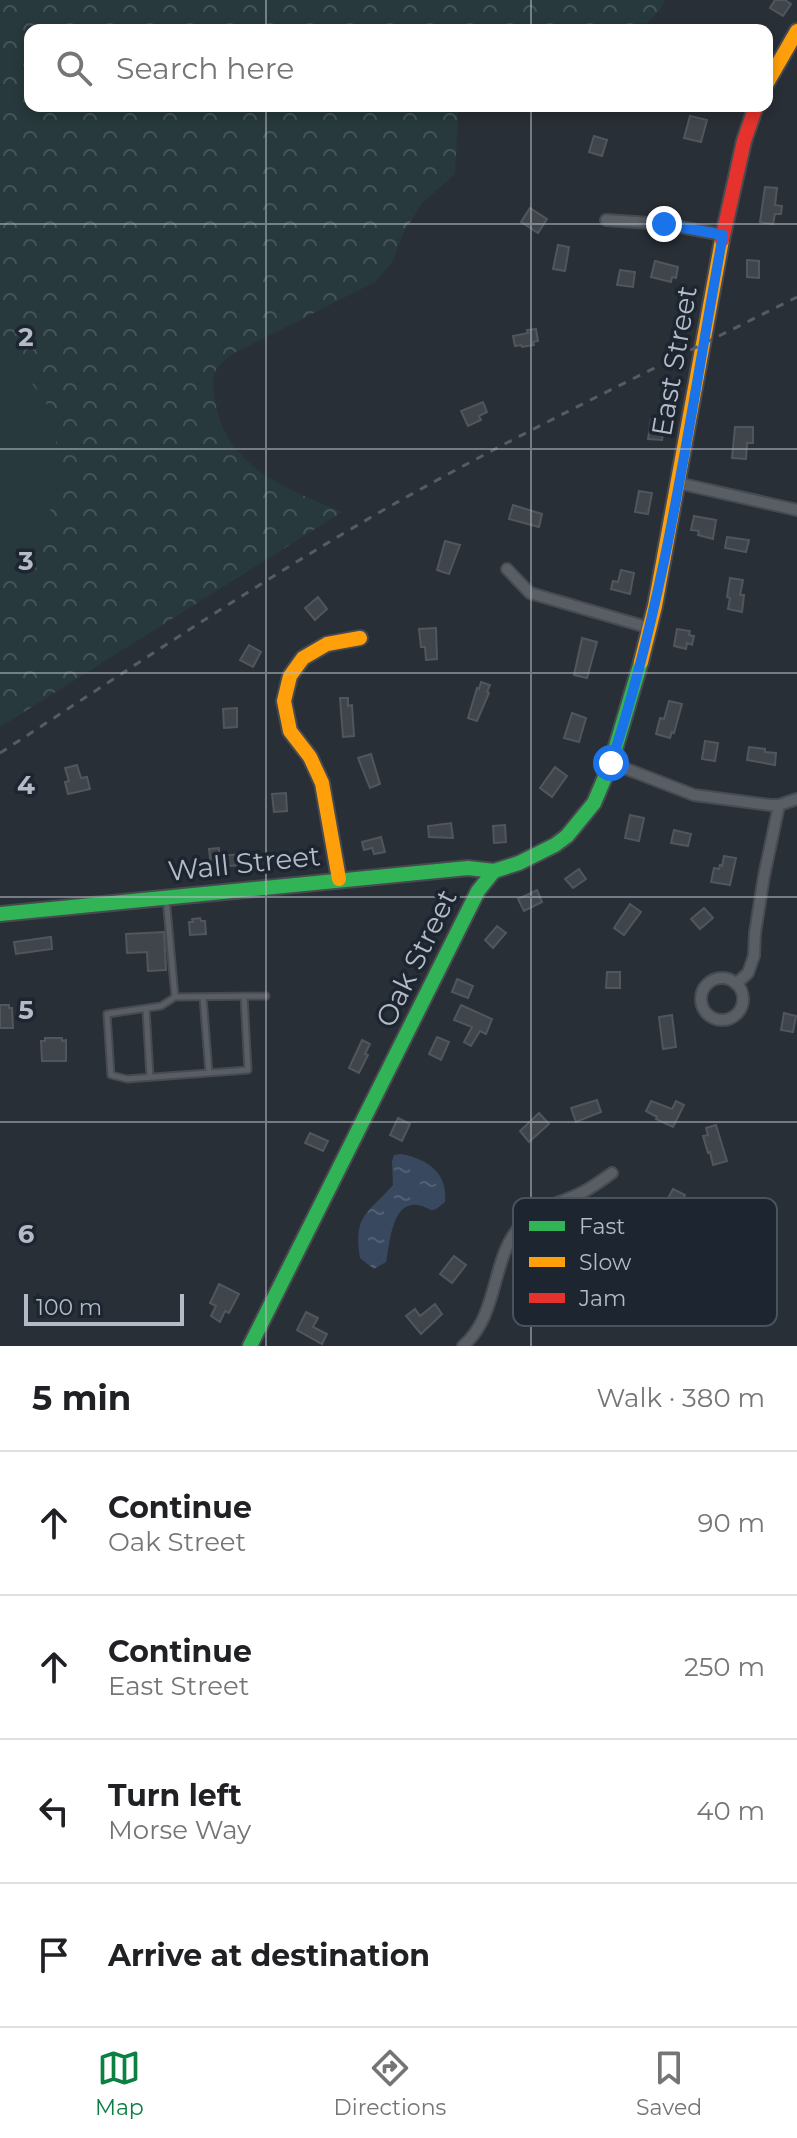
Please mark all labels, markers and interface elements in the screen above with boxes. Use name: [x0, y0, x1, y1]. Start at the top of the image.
search box: [24, 24, 773, 112]
icon: search: [52, 46, 96, 90]
text: Search here: [116, 50, 294, 87]
route end: [646, 206, 682, 242]
street label: East Street: [644, 283, 704, 439]
text: 2: [18, 321, 34, 353]
text: 3: [17, 545, 34, 577]
route start: [593, 745, 629, 781]
text: 4: [17, 769, 35, 801]
street label: Wall Street: [166, 838, 322, 888]
street label: Oak Street: [368, 884, 464, 1032]
text: 5: [18, 994, 34, 1026]
legend: [513, 1198, 777, 1326]
text: Fast: [579, 1213, 625, 1240]
text: 6: [18, 1218, 35, 1250]
text: Slow: [579, 1249, 632, 1276]
text: Jam: [578, 1285, 626, 1312]
scale bar: [24, 1290, 184, 1326]
text: 100 m: [36, 1294, 102, 1321]
text: 5 min: [32, 1377, 131, 1419]
text: Walk · 380 m: [597, 1382, 765, 1414]
text: Continue: [108, 1489, 252, 1526]
icon: ahead: [32, 1501, 76, 1545]
text: 90 m: [698, 1507, 765, 1539]
text: Oak Street: [108, 1526, 246, 1558]
text: Continue: [108, 1633, 252, 1670]
icon: ahead: [32, 1645, 76, 1689]
text: 250 m: [684, 1651, 765, 1683]
text: East Street: [108, 1670, 249, 1702]
text: Turn left: [108, 1777, 241, 1814]
icon: left: [32, 1789, 76, 1833]
text: 40 m: [696, 1795, 765, 1827]
text: Morse Way: [108, 1814, 251, 1846]
icon: arrive: [32, 1933, 76, 1977]
text: Arrive at destination: [108, 1937, 430, 1974]
tab: Map: [95, 2046, 144, 2121]
tab: Directions: [334, 2046, 446, 2121]
tab: Saved: [636, 2046, 702, 2121]

